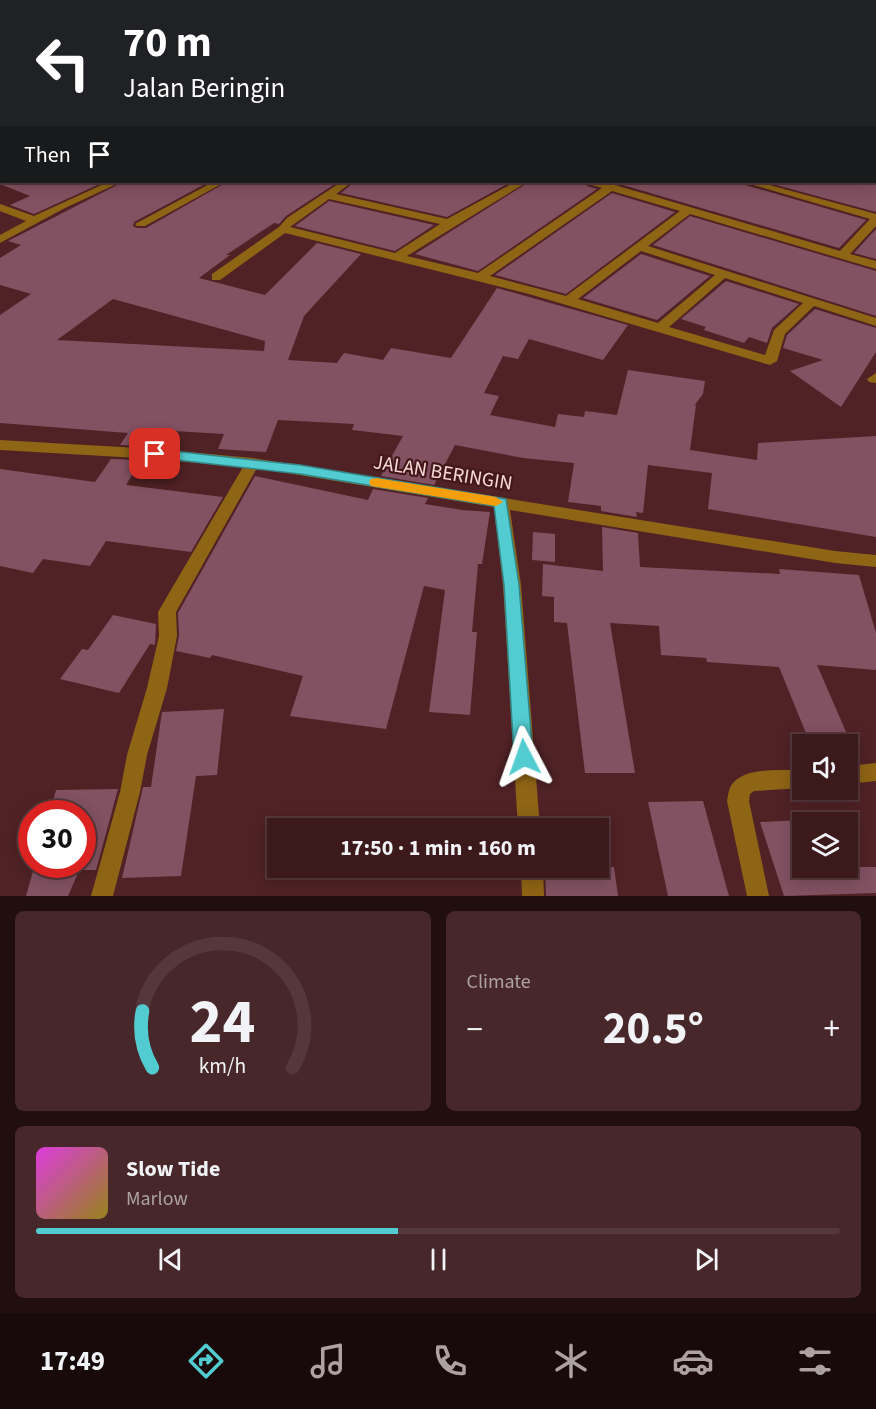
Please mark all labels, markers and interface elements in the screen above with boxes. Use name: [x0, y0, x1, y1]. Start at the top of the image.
text: 70 m: [123, 13, 212, 73]
icon: left: [24, 24, 102, 102]
text: Jalan Beringin: [123, 69, 285, 108]
icon: arrive: [83, 138, 116, 171]
text: Then: [24, 139, 71, 171]
pin: [129, 428, 180, 479]
icon: arrive: [138, 437, 171, 470]
street label: JALAN BERINGIN: [371, 448, 514, 498]
position arrow: [492, 725, 556, 789]
map controls: [792, 734, 858, 878]
button: sound: [792, 734, 858, 800]
speed limit sign: 30: [18, 800, 96, 878]
button: layers: [792, 812, 858, 878]
text: 17:50 · 1 min · 160 m: [340, 832, 536, 864]
text: Climate: [467, 968, 531, 996]
text: 24: [190, 978, 256, 1067]
text: 20.5°: [603, 997, 704, 1061]
text: −: [467, 1006, 483, 1053]
text: +: [824, 1006, 840, 1053]
text: km/h: [199, 1051, 247, 1082]
text: Slow Tide: [126, 1153, 220, 1185]
text: Marlow: [126, 1185, 188, 1213]
icon: previous: [154, 1243, 187, 1276]
icon: pause: [422, 1243, 455, 1276]
icon: next: [690, 1243, 723, 1276]
icon: directions: [185, 1340, 227, 1382]
icon: music: [307, 1340, 349, 1382]
icon: phone: [429, 1340, 471, 1382]
icon: climate: [550, 1340, 592, 1382]
icon: car: [672, 1340, 714, 1382]
icon: filters: [794, 1340, 836, 1382]
text: 17:49: [40, 1342, 105, 1381]

